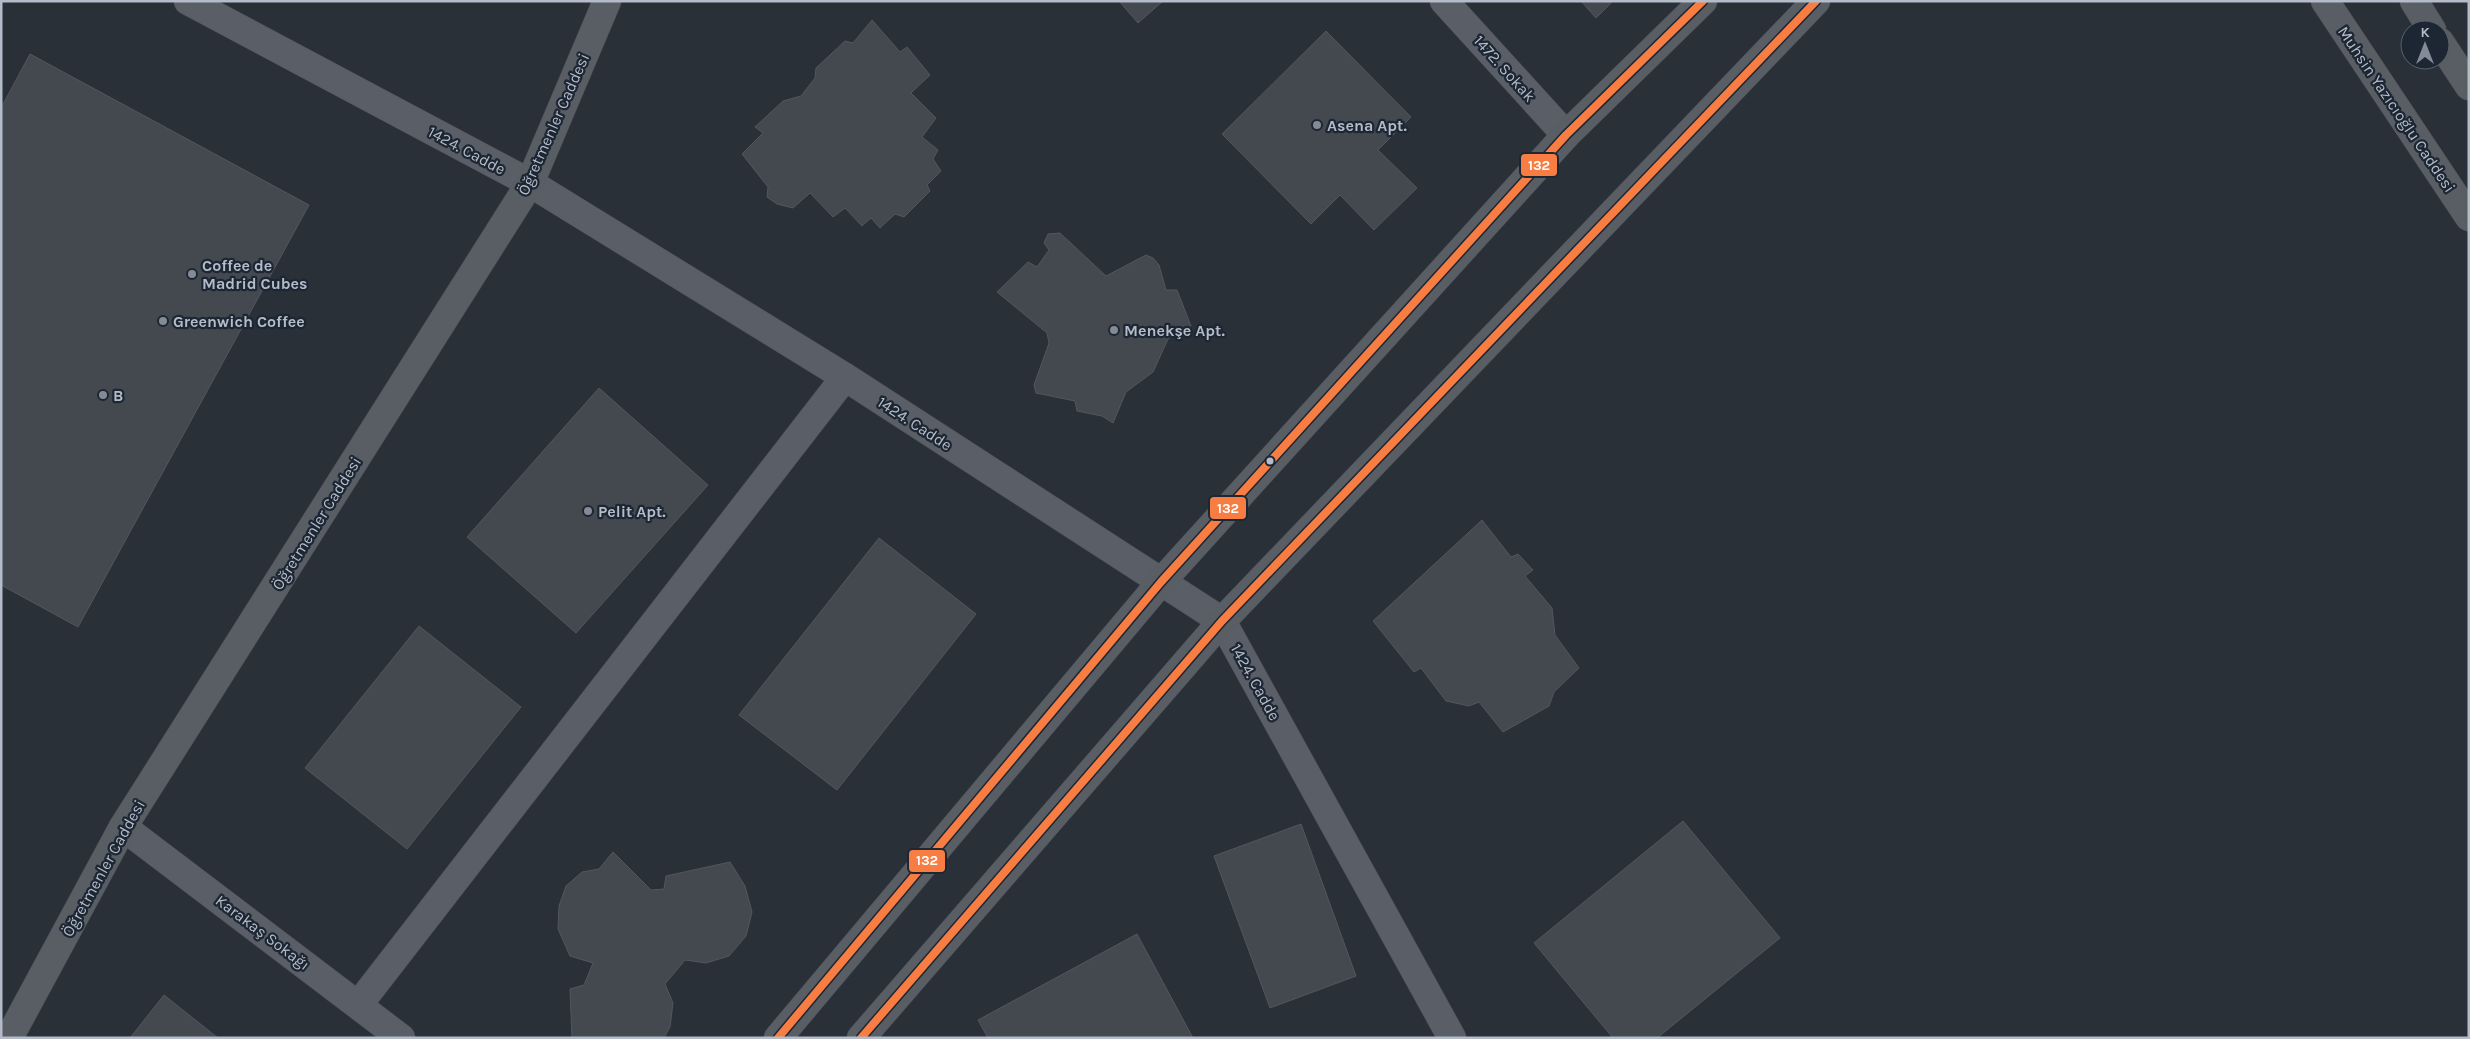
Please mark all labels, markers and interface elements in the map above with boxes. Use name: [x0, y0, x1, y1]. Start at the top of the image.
north arrow: [2400, 20, 2450, 70]
street label: Muhsin Yazıcıoğlu Caddesi: [2334, 23, 2459, 196]
text: K: [2420, 24, 2430, 41]
street label: 1472. Sokak: [1470, 31, 1539, 106]
street label: Öğretmenler Caddesi: [514, 50, 593, 198]
place label: Asena Apt.: [1327, 116, 1407, 135]
marker: Asena Apt.: [1311, 119, 1323, 131]
street label: 1424. Cadde: [425, 122, 509, 179]
line badge: 132: [1520, 153, 1558, 177]
text: 132: [1528, 157, 1550, 174]
place label: Coffee de Madrid Cubes: [202, 256, 308, 293]
marker: Coffee de Madrid Cubes: [186, 268, 198, 280]
place label: Greenwich Coffee: [173, 312, 305, 331]
marker: Greenwich Coffee: [157, 315, 169, 327]
place label: Menekşe Apt.: [1124, 321, 1225, 340]
marker: Menekşe Apt.: [1108, 324, 1120, 336]
place label: B: [113, 386, 123, 405]
marker: B: [97, 389, 109, 401]
street label: 1424. Cadde: [874, 392, 955, 455]
street label: Öğretmenler Caddesi: [268, 453, 365, 593]
unlabelled marker: [1265, 456, 1275, 466]
line badge: 132: [1209, 496, 1247, 520]
text: 132: [1217, 500, 1239, 517]
place label: Pelit Apt.: [598, 502, 666, 521]
marker: Pelit Apt.: [582, 505, 594, 517]
street label: 1424. Cadde: [1227, 641, 1284, 724]
street label: Öğretmenler Caddesi: [58, 797, 149, 940]
line badge: 132: [908, 849, 946, 873]
text: 132: [916, 852, 938, 869]
street label: Karakaş Sokağı: [212, 891, 314, 974]

